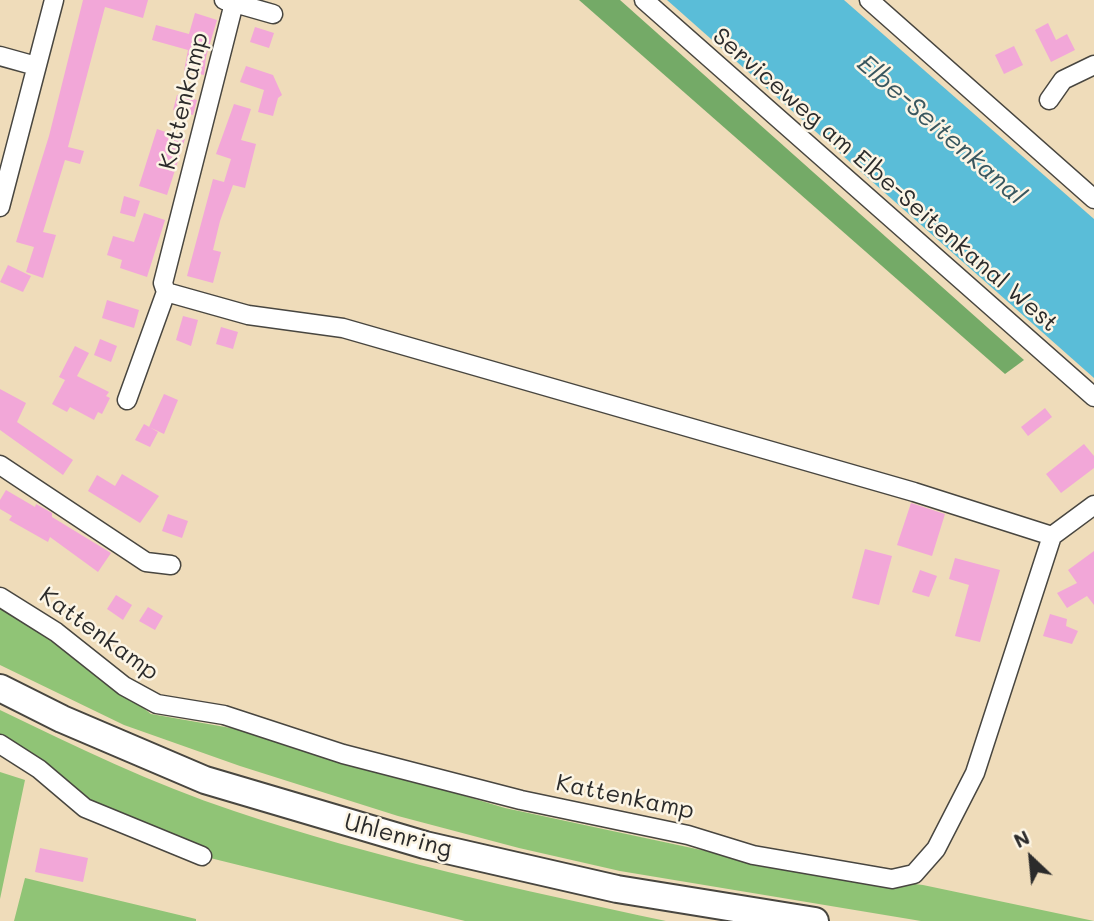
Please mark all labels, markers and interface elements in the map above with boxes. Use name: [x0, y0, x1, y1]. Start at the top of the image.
street label: Serviceweg am Elbe-Seitenkanal West: [706, 22, 1064, 338]
street label: Kattenkamp: [153, 29, 215, 173]
water label: Elbe-Seitenkanal: [850, 48, 1032, 212]
street label: Kattenkamp: [34, 581, 164, 687]
street label: Kattenkamp: [553, 768, 697, 826]
street label: Uhlenring: [341, 808, 455, 864]
north arrow: [996, 823, 1066, 893]
text: N: [1010, 824, 1034, 853]

